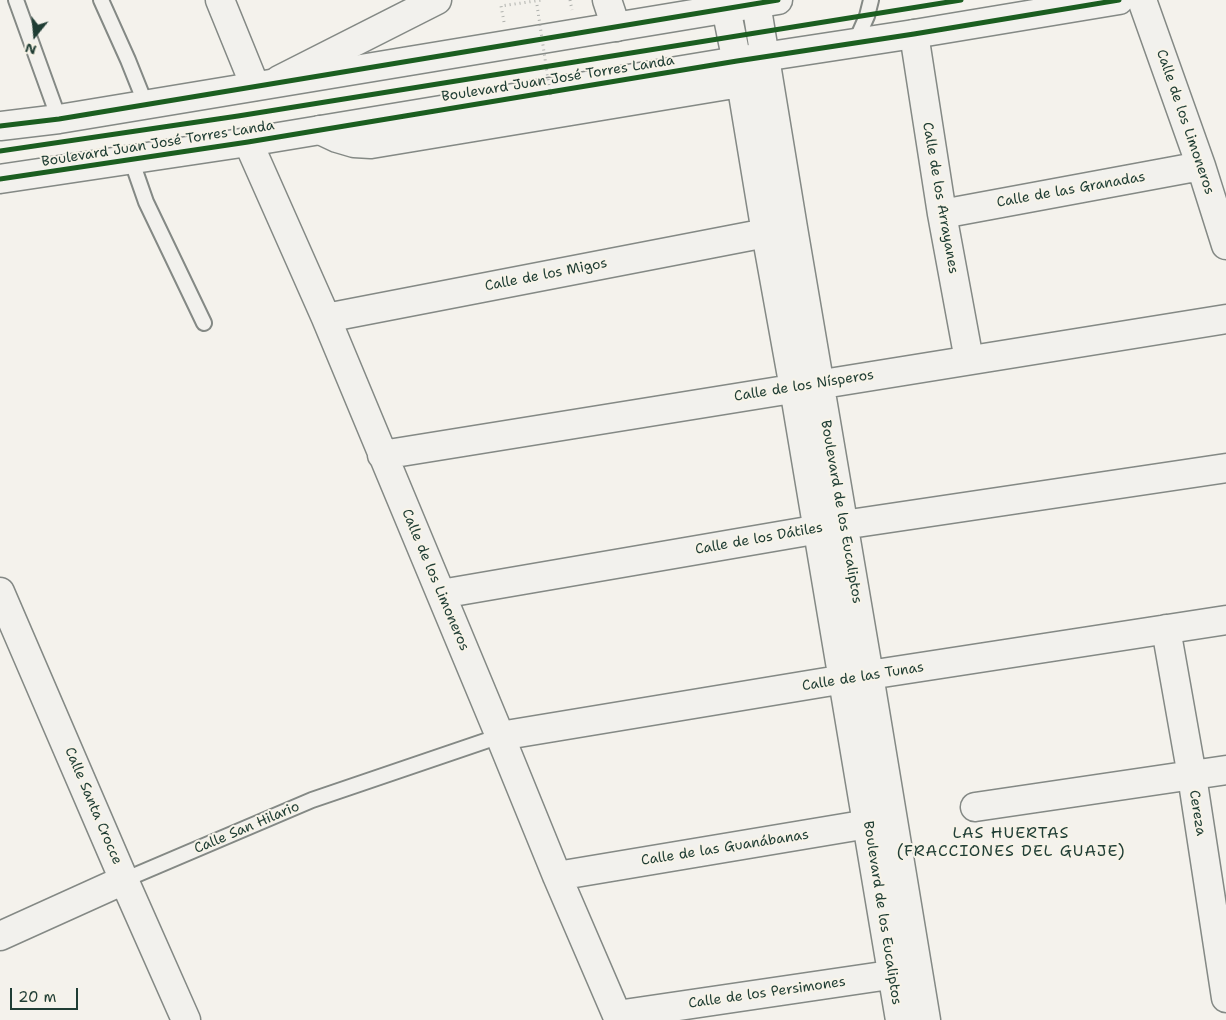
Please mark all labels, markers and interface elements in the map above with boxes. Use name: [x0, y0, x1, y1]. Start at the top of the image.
north arrow: [10, 10, 60, 60]
text: N: [23, 39, 39, 60]
street label: Calle de los Limoneros: [1152, 47, 1218, 197]
street label: Boulevard Juan José Torres Landa: [440, 52, 676, 106]
street label: Boulevard Juan José Torres Landa: [40, 117, 276, 171]
street label: Calle de los Arrayanes: [918, 121, 962, 275]
street label: Calle de las Granadas: [995, 169, 1147, 211]
street label: Calle de los Migos: [483, 255, 609, 295]
street label: Calle de los Nísperos: [733, 367, 875, 405]
street label: Boulevard de los Eucaliptos: [817, 419, 865, 605]
street label: Calle de los Limoneros: [398, 507, 472, 653]
street label: Calle de los Dátiles: [694, 519, 824, 559]
street label: Calle de las Tunas: [801, 659, 925, 695]
street label: Calle Santa Crocce: [61, 745, 125, 867]
street label: Cereza: [1185, 789, 1209, 837]
street label: Calle San Hilario: [192, 798, 302, 858]
street label: Boulevard de los Eucaliptos: [859, 820, 905, 1006]
district label: LAS HUERTAS (FRACCIONES DEL GUAJE): [894, 824, 1128, 862]
street label: Calle de las Guanábanas: [640, 826, 810, 870]
street label: Calle de los Persimones: [687, 974, 847, 1012]
scale bar: [12, 978, 80, 1010]
text: 20 m: [18, 987, 57, 1007]

